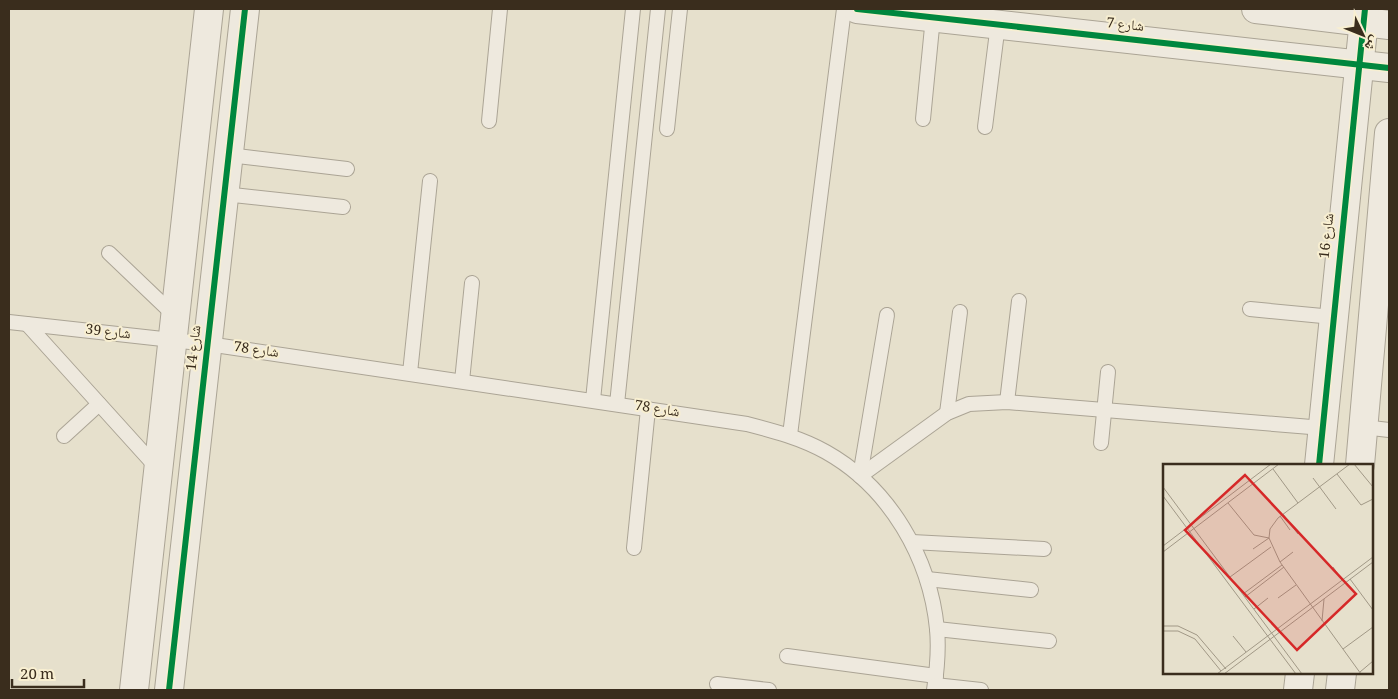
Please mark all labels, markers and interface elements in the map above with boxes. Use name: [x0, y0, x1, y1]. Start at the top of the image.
north arrow: [1338, 10, 1388, 60]
street label: شارع 7: [1105, 12, 1145, 40]
text: ش: [1357, 29, 1385, 56]
street label: شارع 16: [1314, 212, 1342, 260]
street label: شارع 39: [84, 319, 132, 347]
street label: شارع 14: [181, 324, 209, 372]
street label: شارع 78: [232, 336, 280, 366]
street label: شارع 78: [633, 395, 681, 425]
inset map: [1163, 464, 1373, 674]
scale bar: [12, 656, 85, 688]
text: 20 m: [20, 663, 54, 689]

